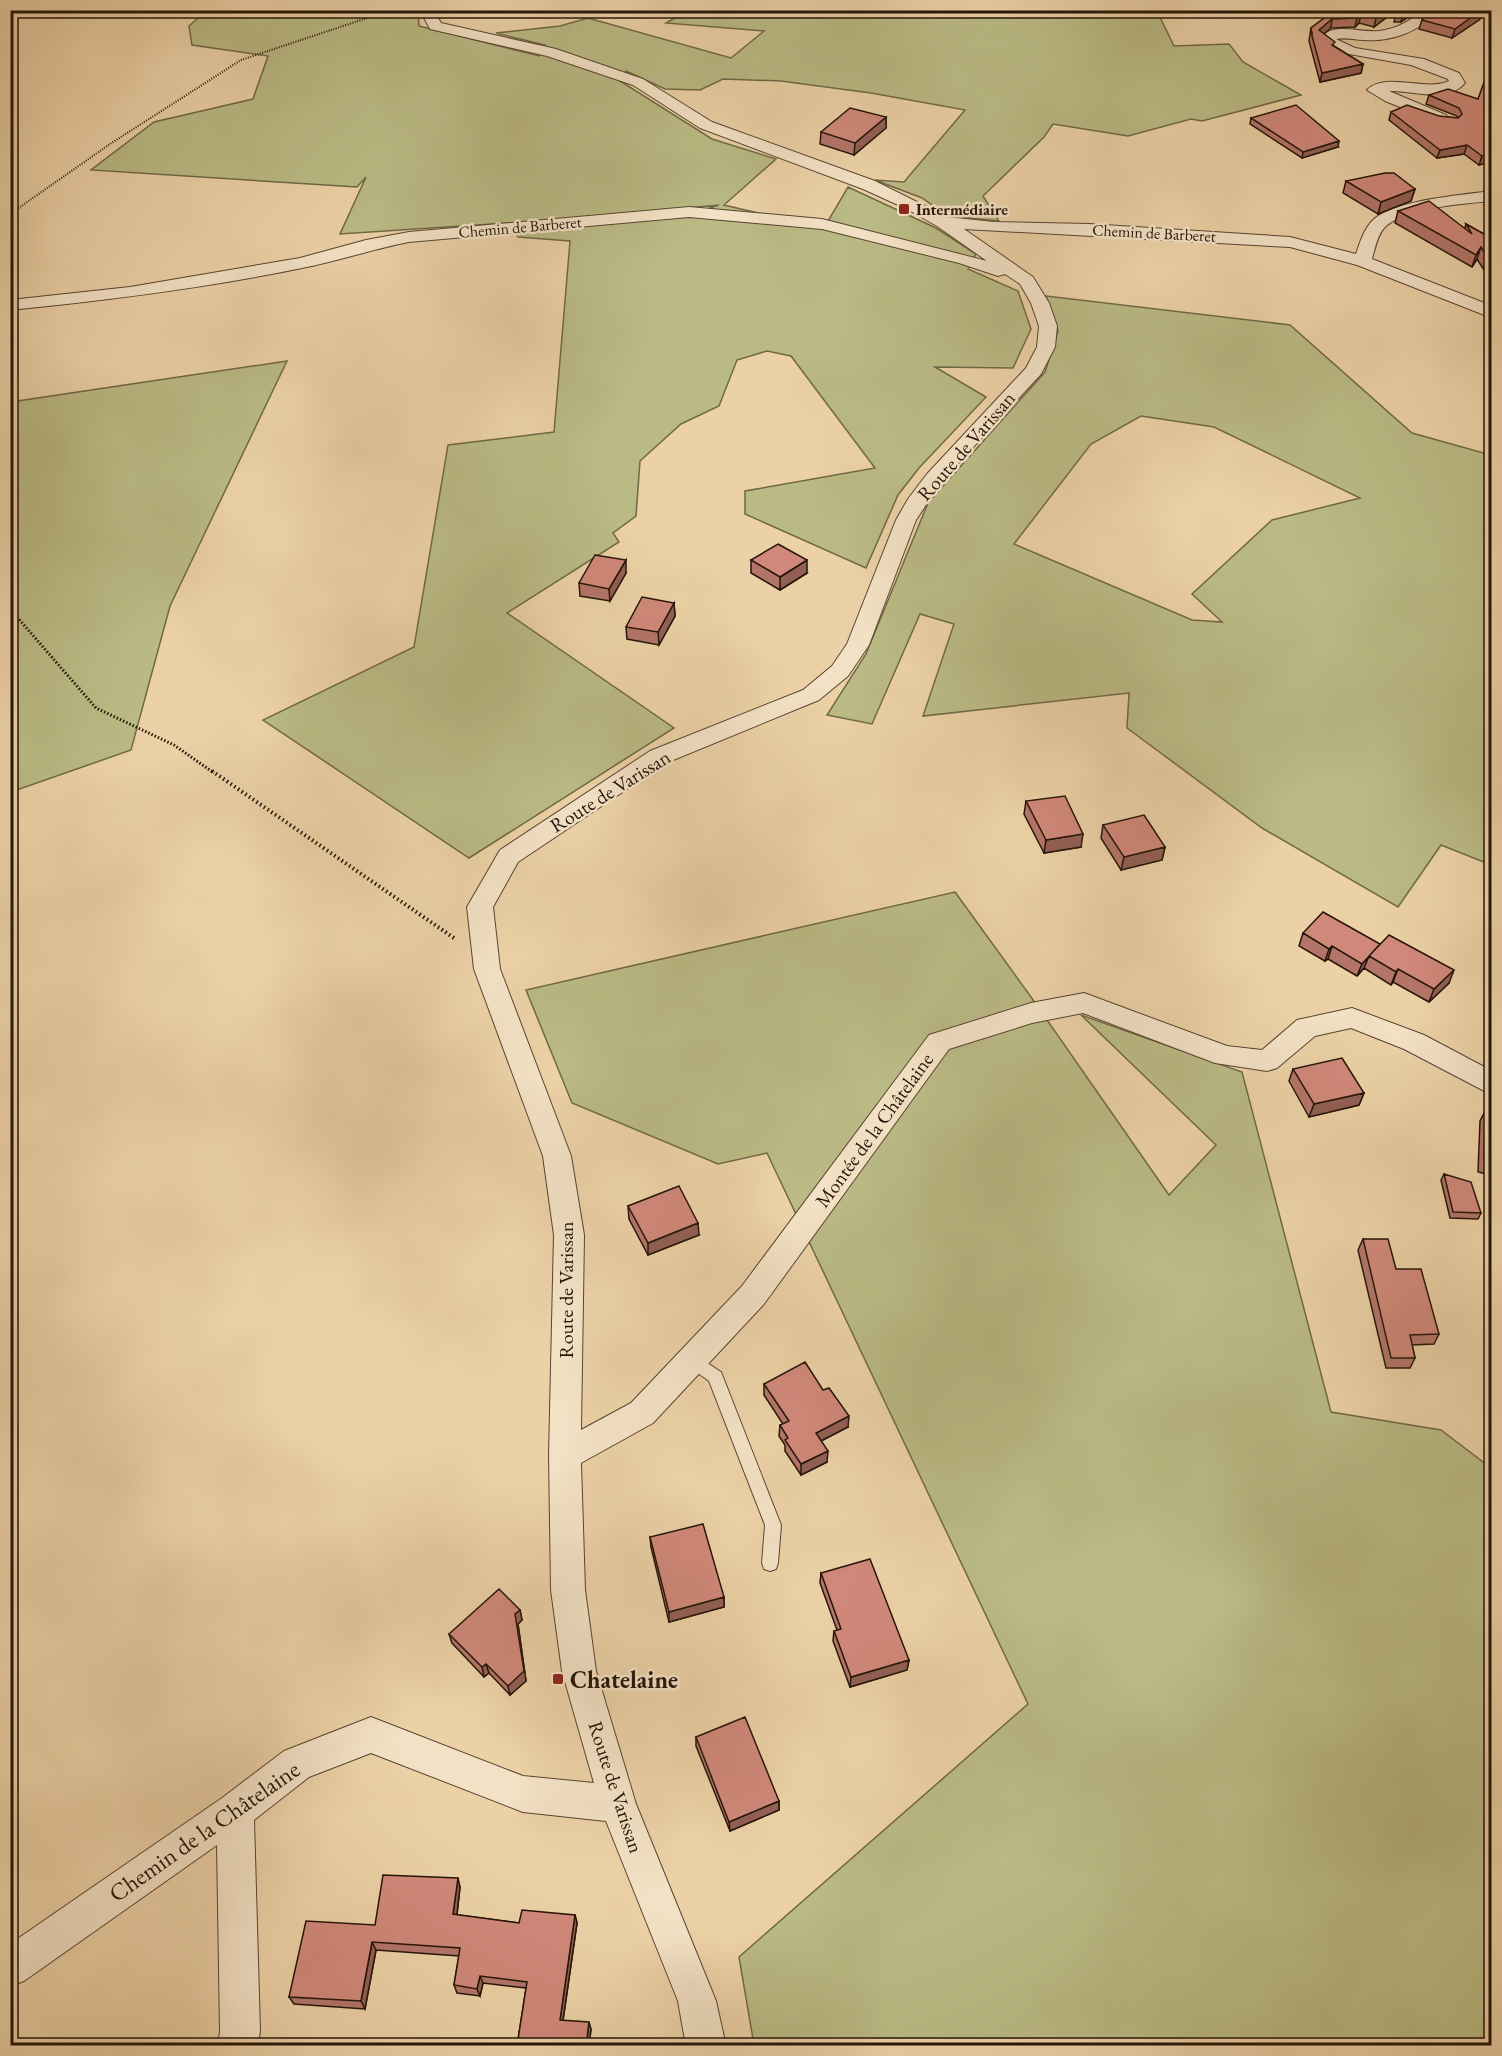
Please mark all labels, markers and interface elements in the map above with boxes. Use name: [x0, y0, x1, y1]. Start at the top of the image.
place label: Intermédiaire: [916, 199, 1008, 220]
marker: Intermédiaire: [897, 202, 911, 216]
street label: Chemin de Barberet: [458, 211, 582, 243]
street label: Chemin de Barberet: [1092, 219, 1216, 247]
street label: Route de Varissan: [911, 385, 1021, 506]
street label: Route de Varissan: [545, 743, 675, 838]
street label: Montée de la Châtelaine: [809, 1047, 939, 1213]
street label: Route de Varissan: [553, 1221, 579, 1359]
place label: Chatelaine: [570, 1664, 678, 1695]
marker: Chatelaine: [551, 1672, 565, 1686]
street label: Route de Varissan: [582, 1718, 650, 1857]
street label: Chemin de la Châtelaine: [102, 1753, 306, 1909]

